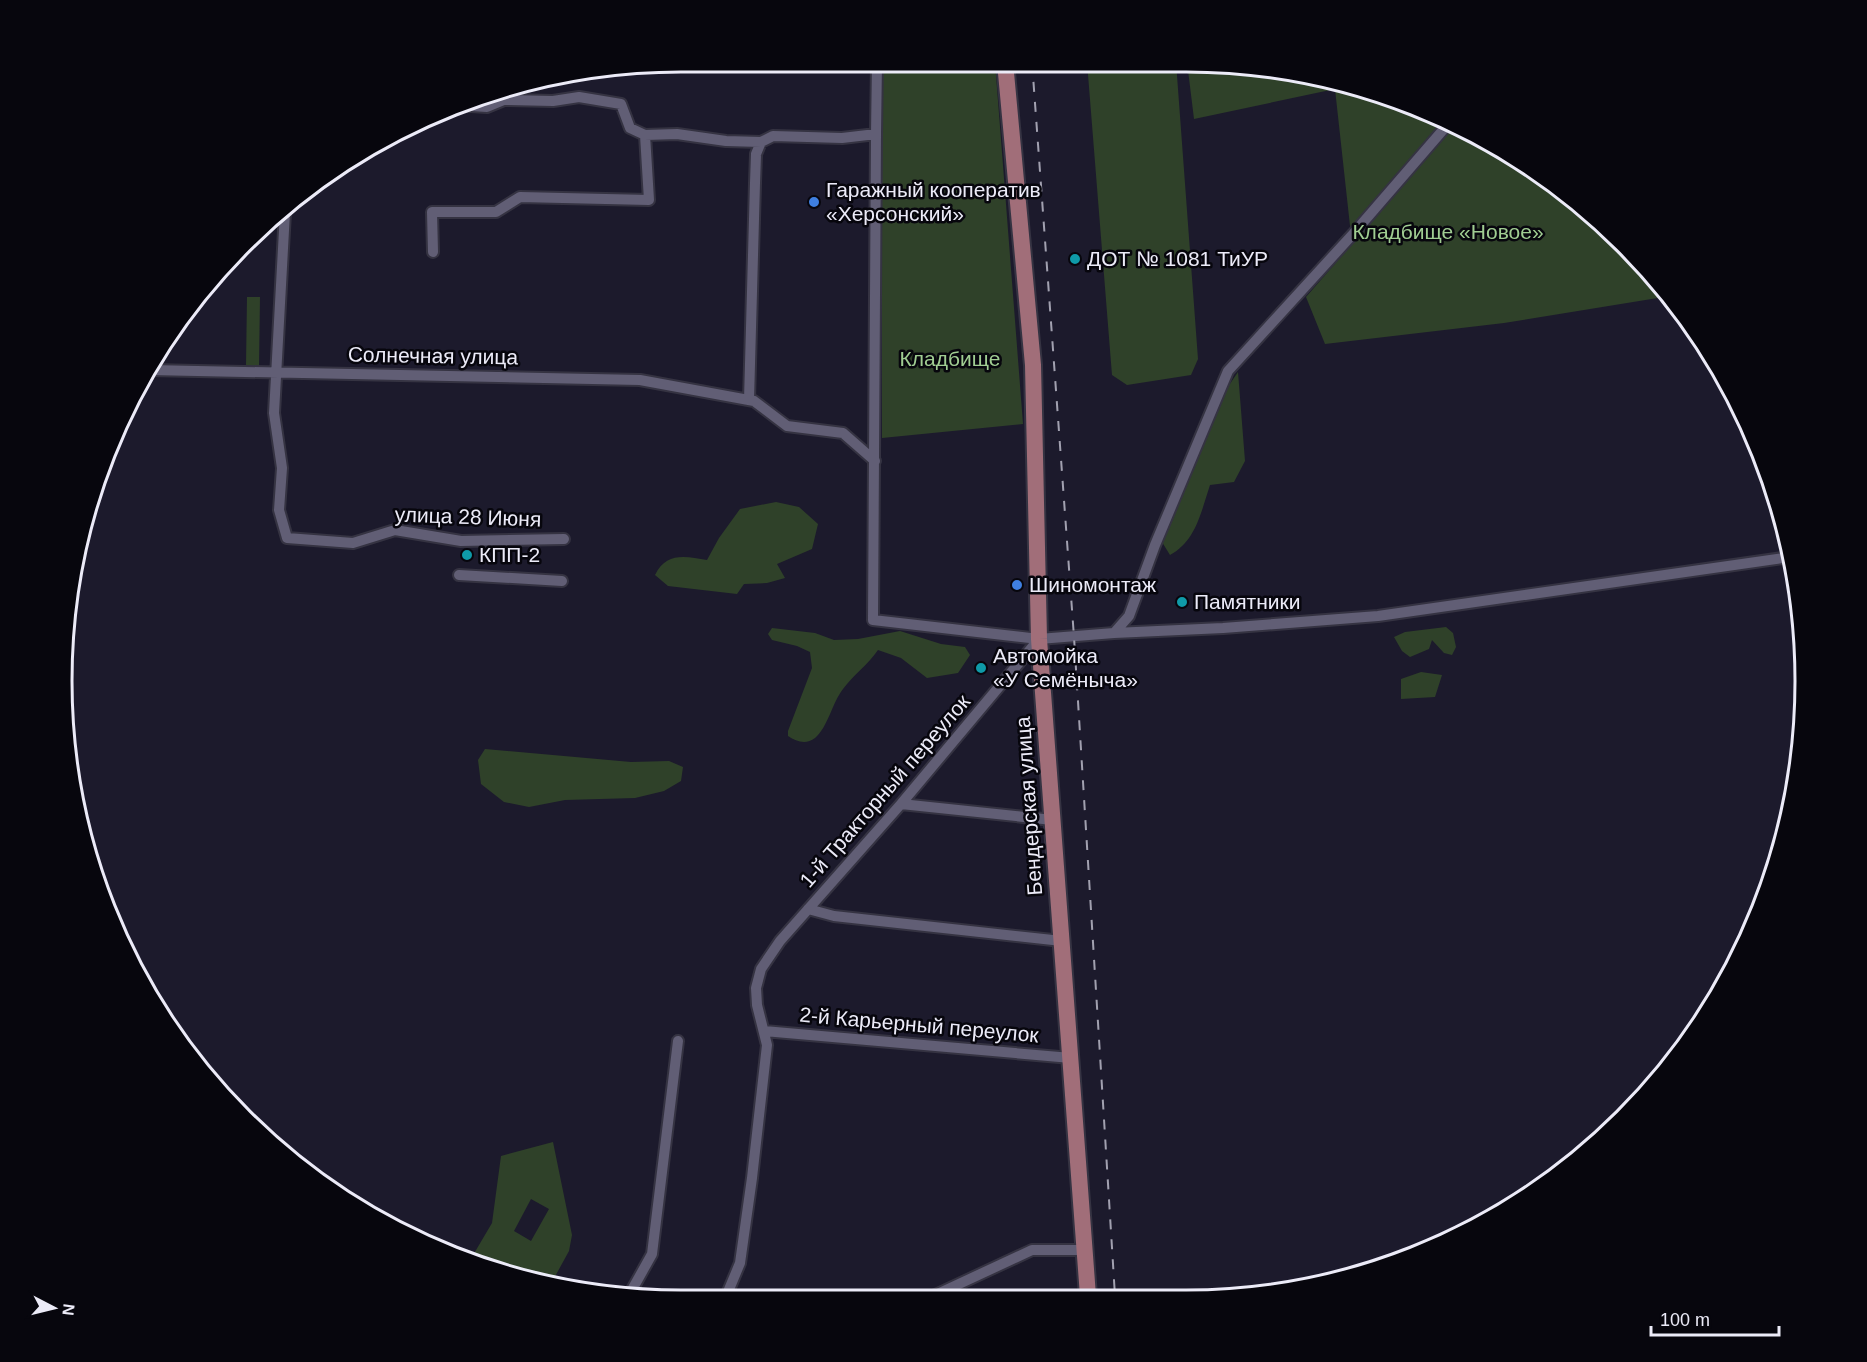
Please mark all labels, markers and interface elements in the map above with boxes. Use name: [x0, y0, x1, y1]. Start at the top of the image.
place label: Гаражный кооператив «Херсонский»: [826, 178, 1041, 225]
marker: Гаражный кооператив «Херсонский»: [807, 195, 821, 209]
park label: Кладбище «Новое»: [1352, 220, 1544, 243]
place label: ДОТ № 1081 ТиУР: [1087, 247, 1268, 270]
marker: ДОТ № 1081 ТиУР: [1068, 252, 1082, 266]
street label: Солнечная улица: [348, 343, 519, 368]
park label: Кладбище: [900, 347, 1000, 370]
street label: улица 28 Июня: [394, 502, 542, 531]
place label: КПП-2: [479, 543, 540, 566]
marker: КПП-2: [460, 548, 474, 562]
place label: Шиномонтаж: [1029, 573, 1156, 596]
marker: Шиномонтаж: [1010, 578, 1024, 592]
place label: Памятники: [1194, 590, 1300, 613]
marker: Памятники: [1175, 595, 1189, 609]
place label: Автомойка «У Семёныча»: [993, 644, 1138, 691]
marker: Автомойка «У Семёныча»: [974, 661, 988, 675]
street label: 1-й Тракторный переулок: [795, 689, 975, 892]
street label: Бендерская улица: [1011, 715, 1046, 896]
street label: 2-й Карьерный переулок: [799, 1003, 1040, 1046]
north arrow: [24, 1278, 84, 1338]
scale bar: [1651, 1299, 1778, 1337]
text: N: [59, 1303, 78, 1317]
text: 100 m: [1660, 1310, 1710, 1330]

